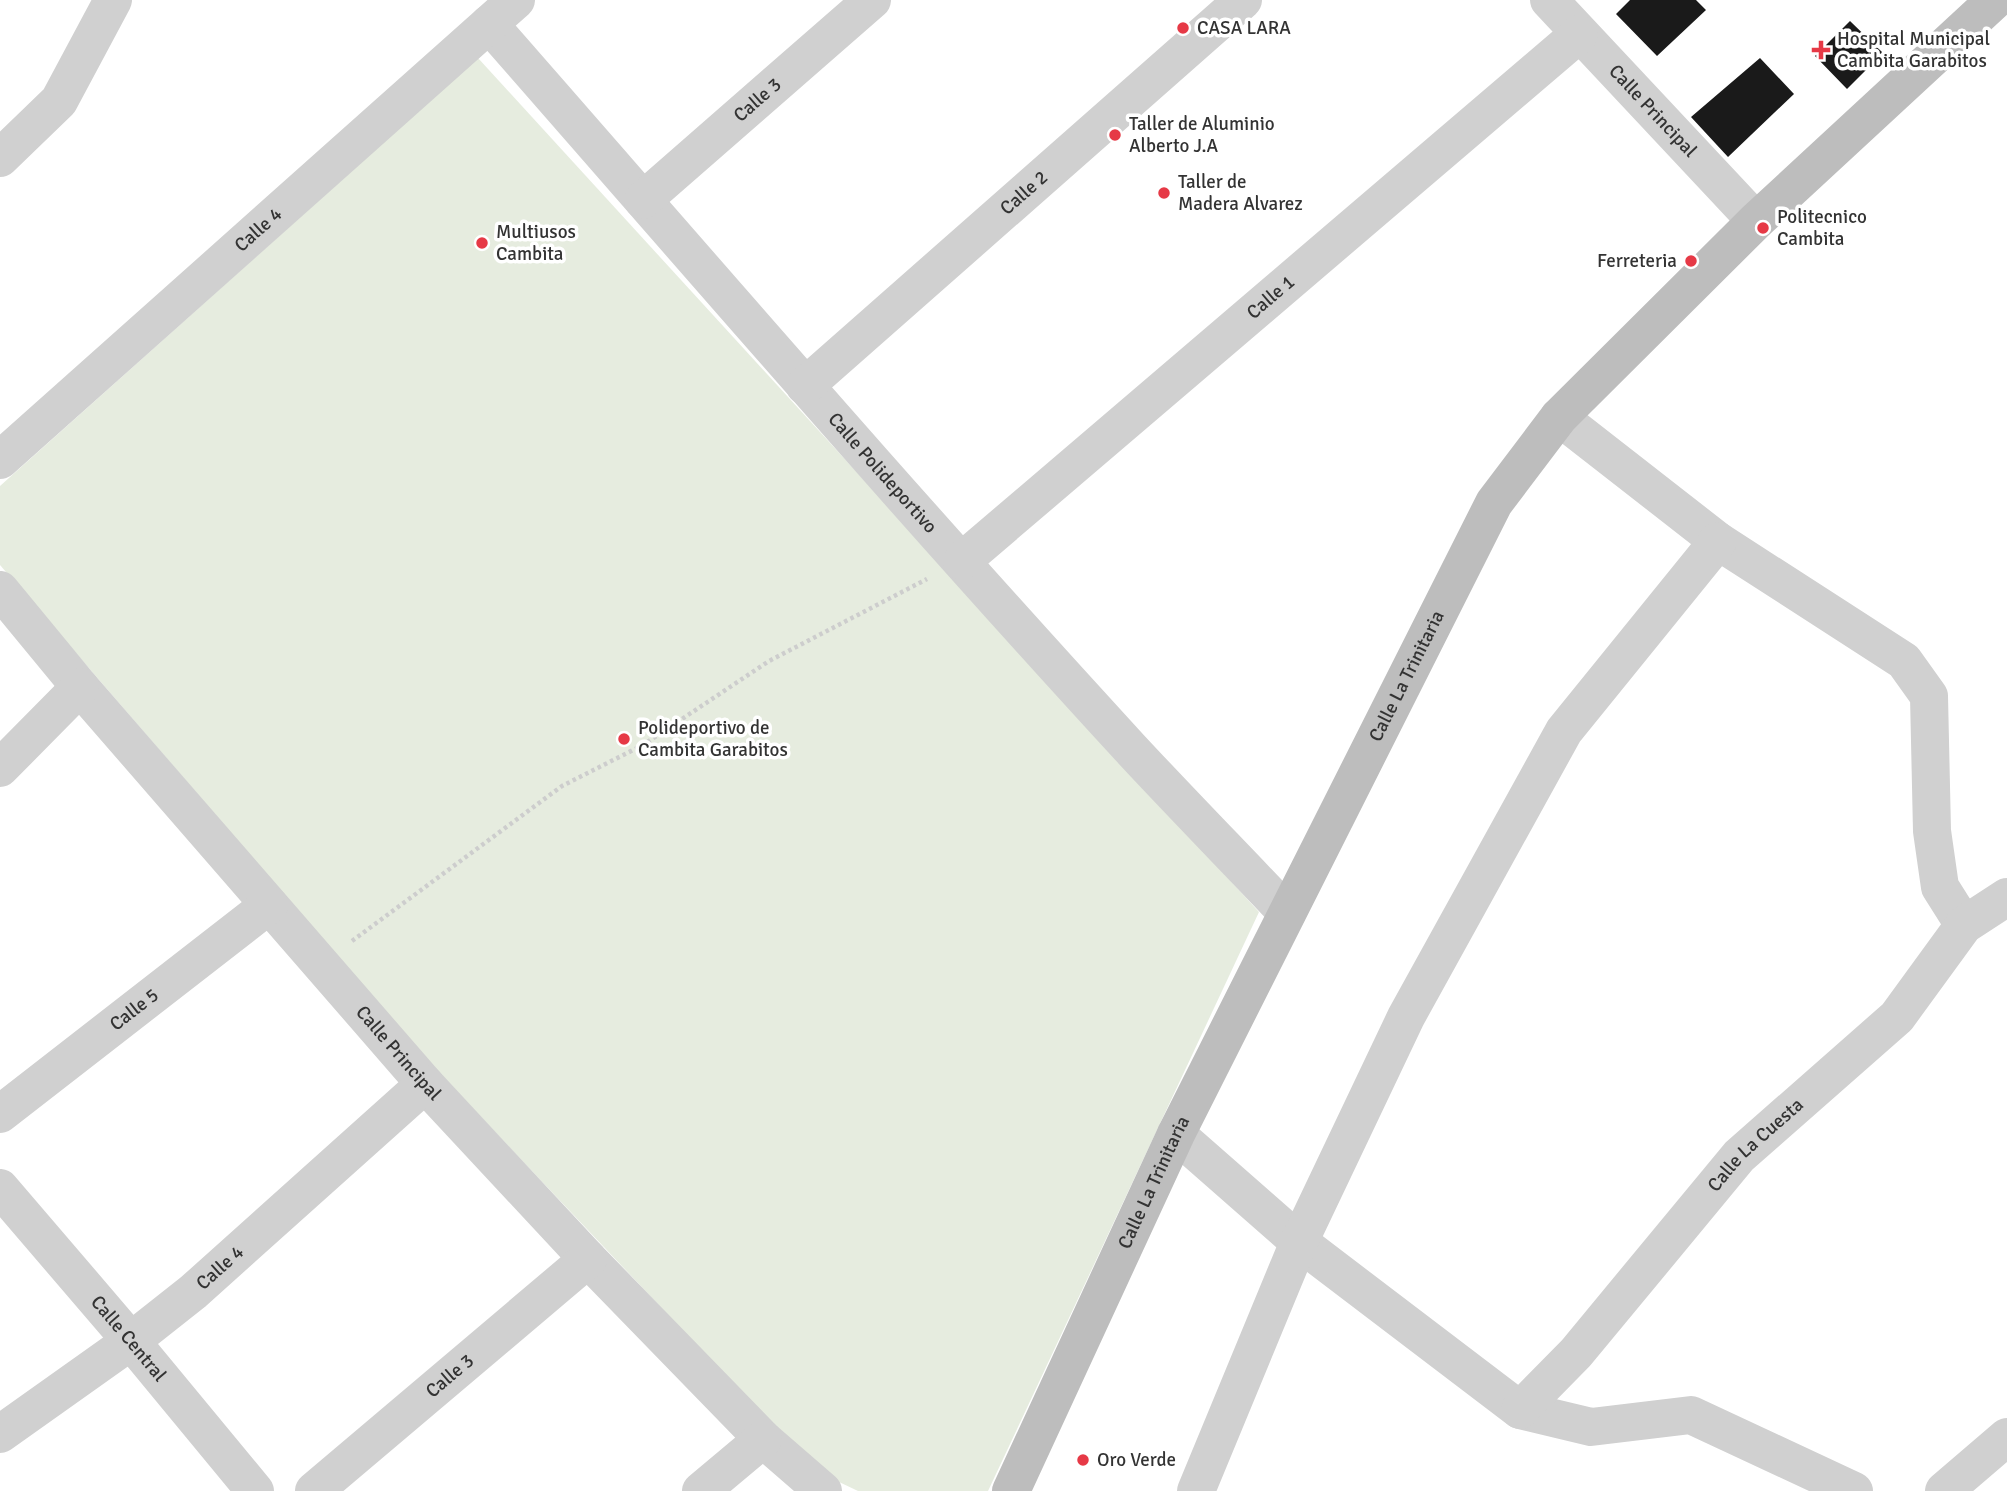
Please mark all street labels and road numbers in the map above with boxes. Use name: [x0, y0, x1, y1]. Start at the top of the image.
street label: Calle Principal: [1604, 60, 1702, 162]
street label: Calle 3: [729, 73, 786, 127]
street label: Calle 2: [995, 166, 1053, 220]
street label: Calle 4: [229, 202, 287, 257]
street label: Calle 1: [1242, 270, 1300, 325]
street label: Calle Polideportivo: [823, 408, 942, 538]
street label: Calle La Trinitaria: [1364, 607, 1450, 746]
street label: Calle 5: [105, 983, 164, 1036]
street label: Calle Principal: [350, 1001, 446, 1106]
street label: Calle La Cuesta: [1702, 1093, 1808, 1197]
street label: Calle La Trinitaria: [1113, 1112, 1195, 1253]
street label: Calle 4: [191, 1240, 249, 1295]
street label: Calle Central: [85, 1291, 172, 1387]
street label: Calle 3: [421, 1349, 479, 1403]

